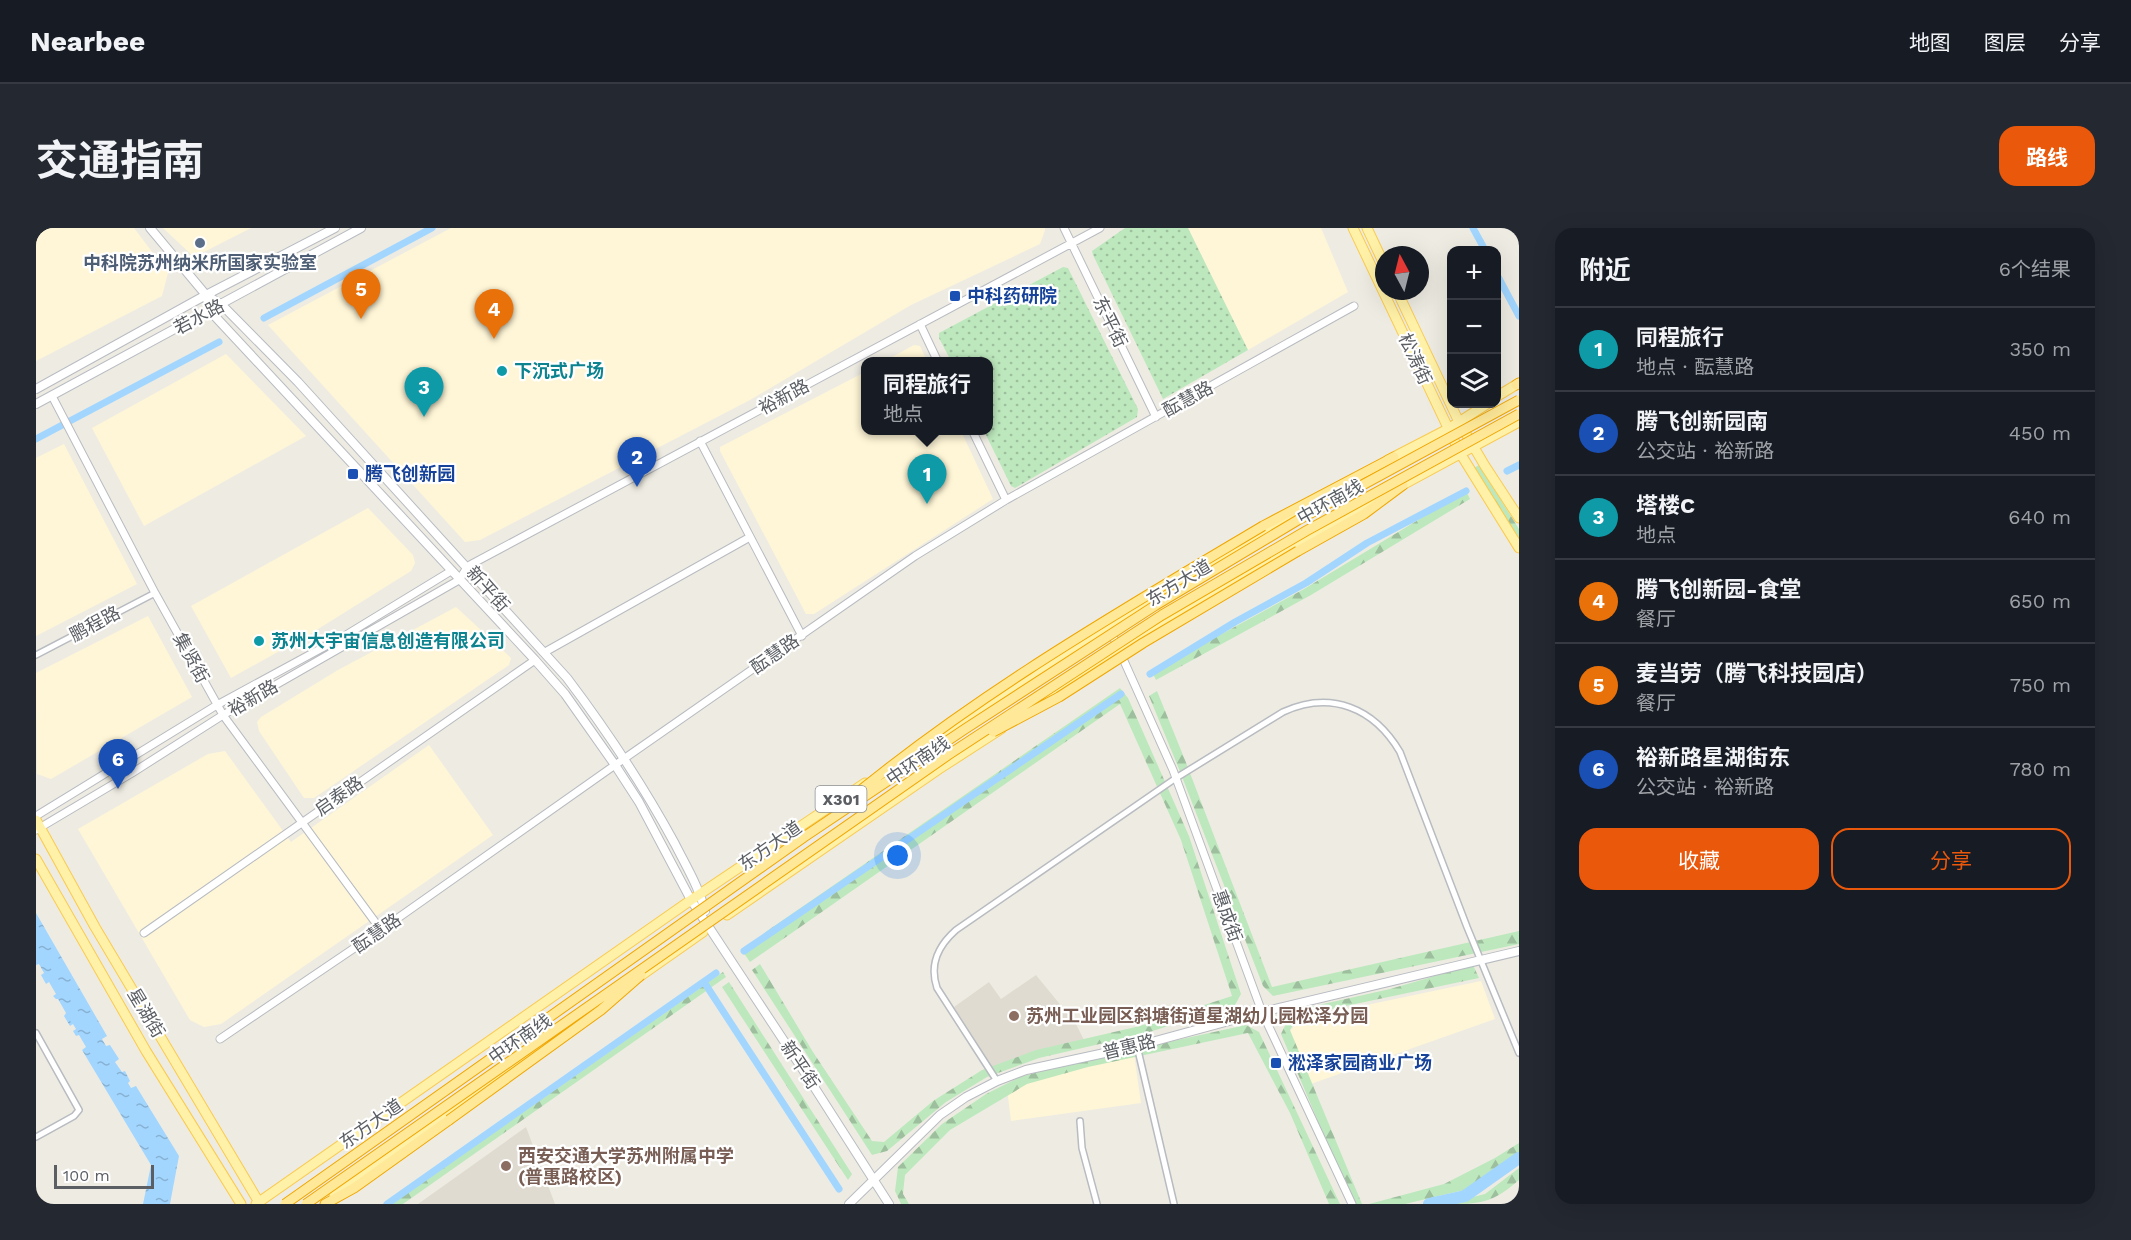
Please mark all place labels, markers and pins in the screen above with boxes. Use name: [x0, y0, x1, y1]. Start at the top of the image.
marker: 中科院苏州纳米所国家实验室: [193, 236, 207, 250]
place label: 中科院苏州纳米所国家实验室: [83, 252, 317, 273]
pin: 5: [342, 270, 380, 319]
place label: 中科药研院: [967, 285, 1057, 306]
marker: 中科药研院: [948, 289, 962, 303]
pin: 4: [474, 290, 514, 339]
place label: 下沉式广场: [514, 360, 604, 381]
marker: 下沉式广场: [495, 364, 509, 378]
pin: 3: [404, 368, 444, 417]
pin: 2: [618, 438, 656, 487]
pin: 1: [908, 454, 946, 504]
place label: 腾飞创新园: [365, 463, 455, 484]
marker: 腾飞创新园: [346, 467, 360, 481]
place label: 苏州大宇宙信息创造有限公司: [271, 630, 505, 651]
marker: 苏州大宇宙信息创造有限公司: [252, 634, 266, 648]
pin: 6: [98, 740, 137, 789]
place label: 苏州工业园区斜塘街道星湖幼儿园松泽分园: [1026, 1005, 1368, 1026]
marker: 苏州工业园区斜塘街道星湖幼儿园松泽分园: [1007, 1009, 1021, 1023]
place label: 淞泽家园商业广场: [1288, 1052, 1432, 1073]
marker: 淞泽家园商业广场: [1269, 1056, 1283, 1070]
place label: 西安交通大学苏州附属中学 (普惠路校区): [518, 1145, 734, 1187]
marker: 西安交通大学苏州附属中学 (普惠路校区): [499, 1159, 513, 1173]

